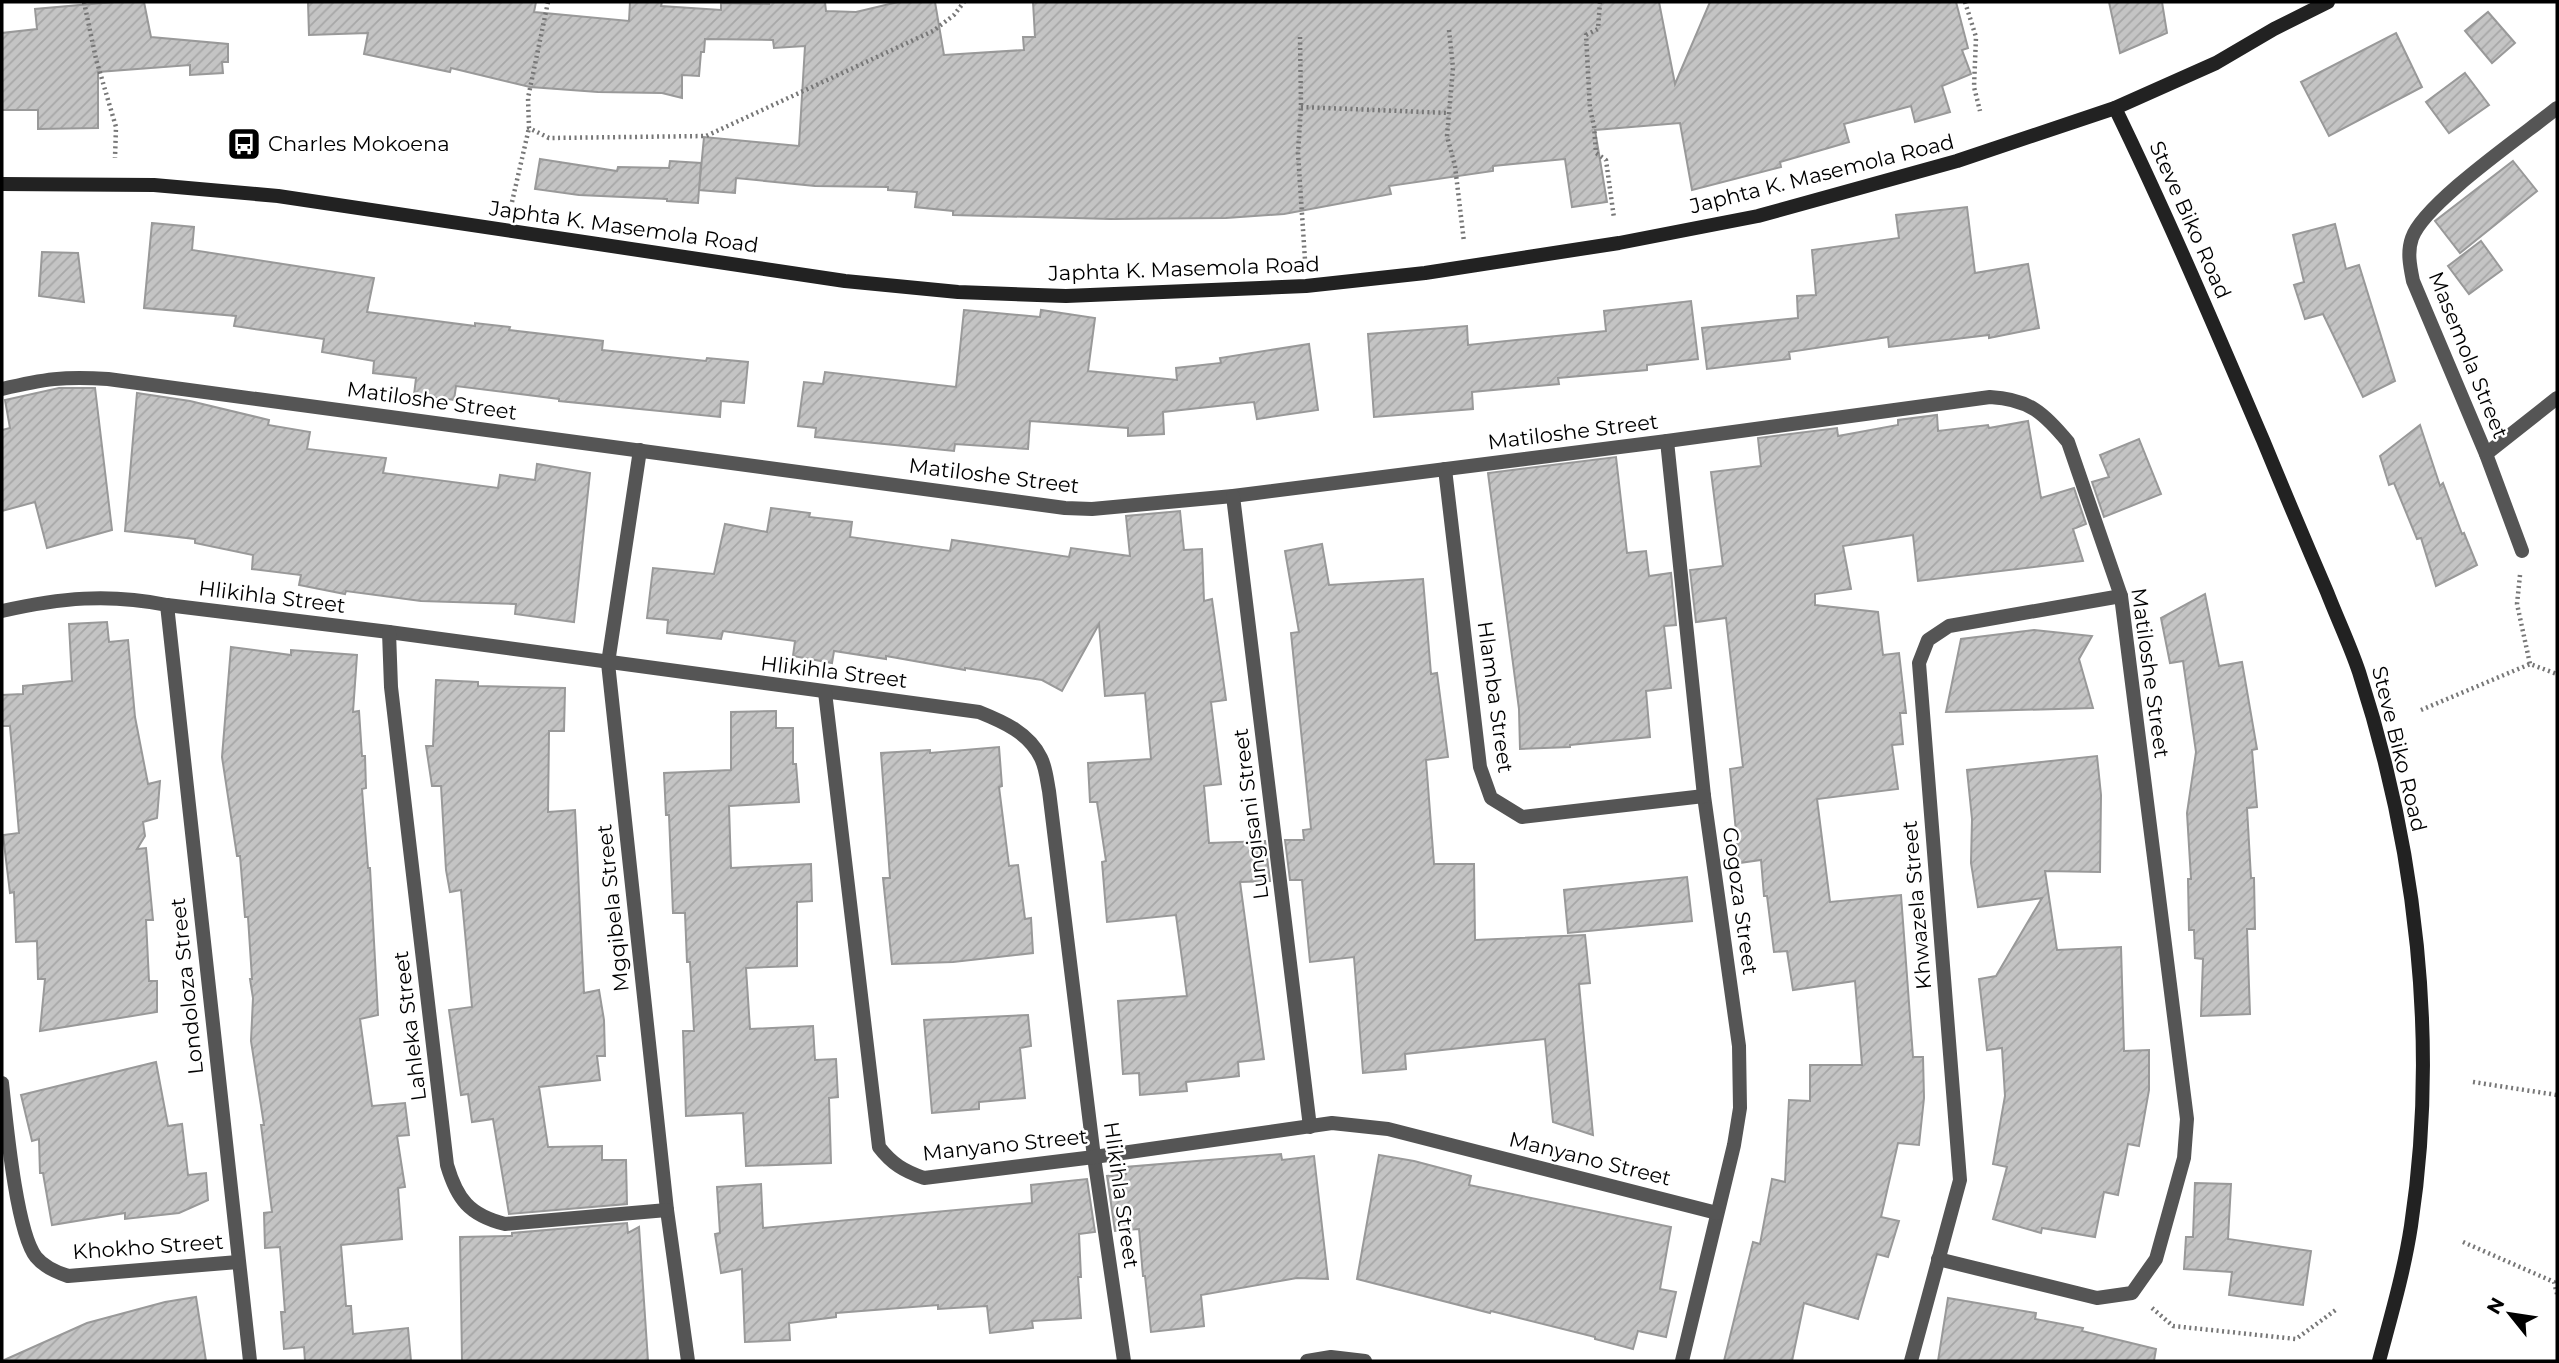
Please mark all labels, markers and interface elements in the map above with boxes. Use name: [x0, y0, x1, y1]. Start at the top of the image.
bus stop icon: Charles Mokoena: [225, 125, 263, 163]
street label: Japhta K. Masemola Road: [1686, 129, 1957, 219]
place label: Charles Mokoena: [268, 131, 450, 156]
street label: Steve Biko Road: [2144, 137, 2236, 303]
street label: Japhta K. Masemola Road: [487, 195, 760, 258]
street label: Japhta K. Masemola Road: [1047, 251, 1320, 286]
street label: Masemola Street: [2424, 268, 2513, 442]
street label: Matiloshe Street: [345, 376, 519, 425]
street label: Matiloshe Street: [1486, 409, 1660, 454]
street label: Matiloshe Street: [907, 453, 1081, 498]
street label: Hlikihla Street: [197, 575, 347, 618]
street label: Matiloshe Street: [2126, 586, 2175, 760]
street label: Hlamba Street: [1472, 619, 1519, 774]
street label: Hlikihla Street: [759, 650, 909, 693]
street label: Steve Biko Road: [2367, 663, 2432, 834]
street label: Lungisani Street: [1228, 727, 1273, 901]
street label: Khwazela Street: [1897, 819, 1936, 991]
street label: Mgqibela Street: [591, 823, 634, 993]
street label: Gogoza Street: [1718, 825, 1763, 976]
street label: Londoloza Street: [165, 896, 208, 1076]
street label: Lahleka Street: [388, 950, 431, 1103]
street label: Hlikihla Street: [1099, 1120, 1144, 1270]
street label: Manyano Street: [921, 1123, 1089, 1166]
street label: Manyano Street: [1507, 1126, 1674, 1191]
street label: Khokho Street: [72, 1229, 224, 1264]
north arrow: [2475, 1279, 2545, 1349]
text: N: [2482, 1293, 2510, 1318]

